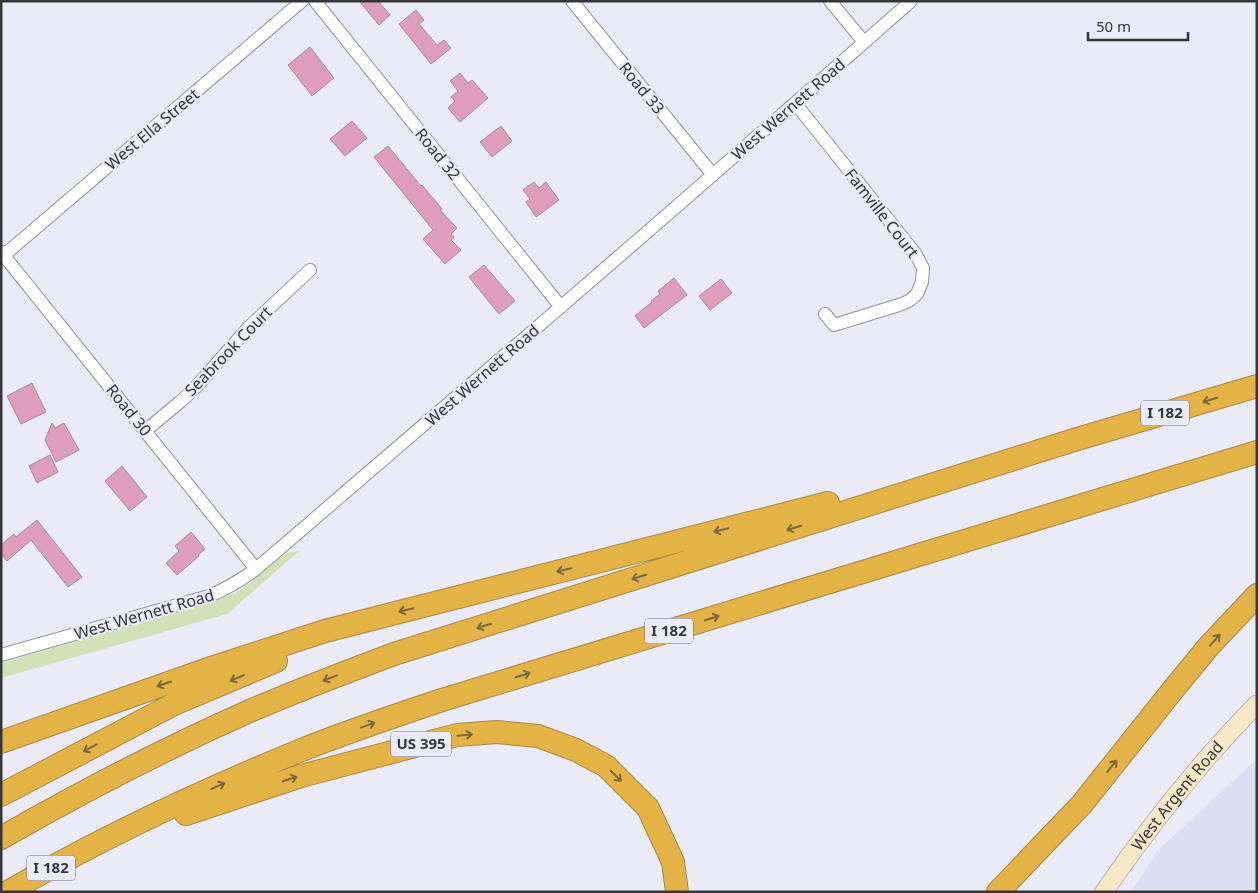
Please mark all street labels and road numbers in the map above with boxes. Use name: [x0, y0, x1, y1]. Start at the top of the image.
street label: West Wernett Road: [726, 53, 850, 165]
street label: Road 33: [614, 57, 670, 119]
street label: West Ella Street: [100, 83, 204, 175]
street label: Road 32: [410, 123, 466, 185]
street label: Famville Court: [840, 164, 924, 262]
street label: Seabrook Court: [179, 301, 277, 401]
street label: West Wernett Road: [420, 319, 544, 431]
street label: Road 30: [101, 379, 157, 441]
road number: I 182: [1141, 400, 1189, 426]
street label: West Wernett Road: [72, 584, 216, 644]
road number: I 182: [645, 618, 693, 644]
road number: US 395: [391, 732, 451, 756]
street label: West Argent Road: [1126, 736, 1228, 855]
road number: I 182: [27, 856, 75, 880]

